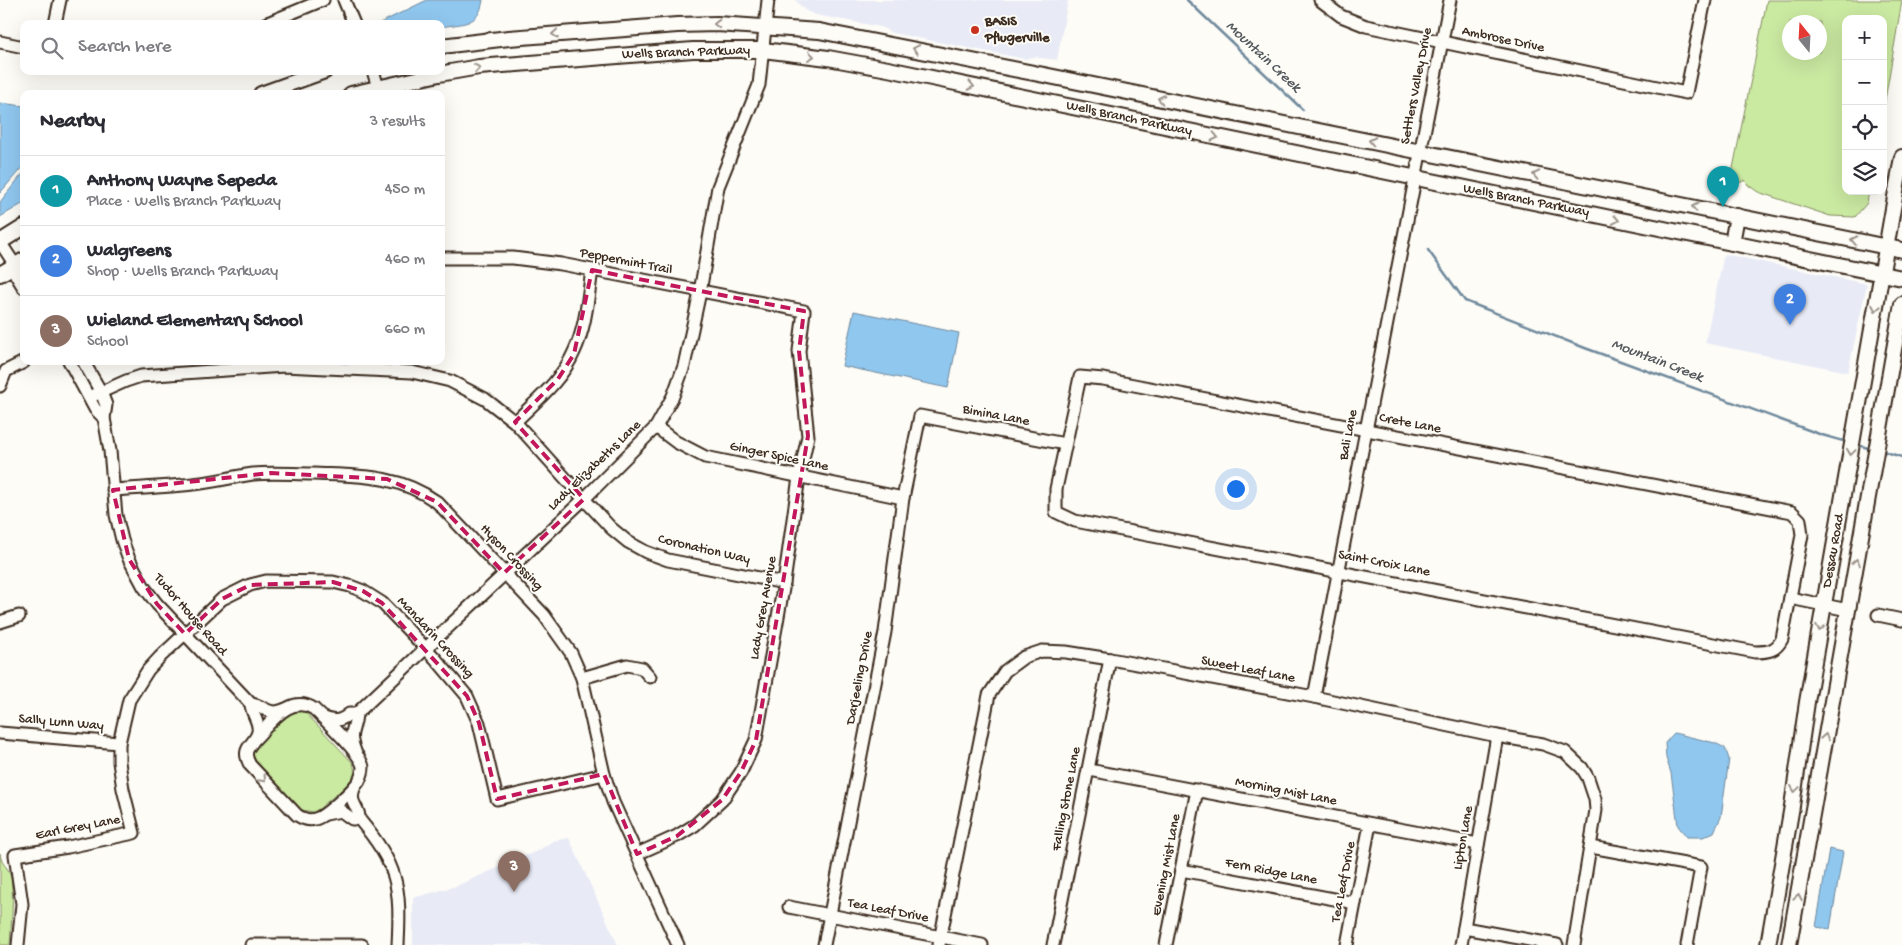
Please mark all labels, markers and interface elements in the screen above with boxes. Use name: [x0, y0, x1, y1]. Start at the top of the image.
place label: BASIS Pflugerville: [984, 14, 1050, 47]
north arrow: [1782, 15, 1827, 60]
map controls: [1842, 15, 1887, 195]
button: +: [1842, 15, 1887, 60]
water label: Mountain Creek: [1222, 18, 1305, 97]
one-way arrow: [713, 19, 720, 29]
search box: [20, 20, 445, 75]
street label: Ambrose Drive: [1460, 23, 1547, 57]
marker: BASIS Pflugerville: [969, 24, 981, 36]
street label: Settlers Valley Drive: [1397, 25, 1437, 146]
one-way arrow: [551, 29, 559, 40]
icon: search: [38, 34, 66, 62]
text: Search here: [78, 36, 172, 59]
street label: Wells Branch Parkway: [622, 42, 750, 64]
one-way arrow: [912, 45, 920, 55]
one-way arrow: [807, 50, 815, 61]
button: −: [1842, 60, 1887, 105]
one-way arrow: [473, 63, 481, 73]
one-way arrow: [966, 81, 975, 91]
one-way arrow: [1157, 94, 1165, 104]
street label: Wells Branch Parkway: [1065, 97, 1194, 141]
button: locate: [1842, 105, 1887, 150]
text: Nearby: [40, 110, 105, 135]
text: 3 results: [370, 113, 425, 132]
one-way arrow: [1211, 132, 1220, 142]
one-way arrow: [1367, 137, 1376, 147]
button: layers: [1842, 150, 1887, 195]
pin: 1: [1707, 166, 1739, 207]
text: Anthony Wayne Sepeda: [87, 170, 277, 193]
one-way arrow: [1531, 170, 1540, 181]
street label: Wells Branch Parkway: [1462, 180, 1591, 222]
text: 1: [53, 181, 59, 200]
text: 450 m: [385, 181, 425, 200]
text: Place · Wells Branch Parkway: [87, 193, 281, 212]
one-way arrow: [1691, 203, 1699, 213]
one-way arrow: [1612, 214, 1621, 224]
one-way arrow: [1850, 235, 1859, 246]
text: Walgreens: [87, 240, 171, 263]
street label: Peppermint Trail: [577, 245, 674, 279]
text: 2: [52, 251, 60, 270]
text: 460 m: [385, 251, 425, 270]
text: Shop · Wells Branch Parkway: [87, 263, 278, 282]
pin: 2: [1774, 284, 1806, 325]
one-way arrow: [1871, 304, 1881, 313]
text: Wieland Elementary School: [87, 310, 303, 333]
text: 3: [52, 321, 60, 340]
text: 660 m: [385, 321, 425, 340]
text: School: [87, 333, 129, 352]
water label: Mountain Creek: [1609, 335, 1706, 387]
street label: Bimina Lane: [960, 401, 1032, 431]
street label: Bali Lane: [1336, 408, 1362, 463]
street label: Crete Lane: [1378, 410, 1443, 438]
street label: Lady Elizabeths Lane: [545, 417, 646, 515]
street label: Ginger Spice Lane: [728, 438, 831, 476]
one-way arrow: [1846, 448, 1856, 456]
your location: [1223, 476, 1249, 502]
street label: Dessau Road: [1819, 511, 1849, 590]
street label: Hyson Crossing: [476, 521, 546, 595]
street label: Coronation Way: [656, 531, 752, 569]
street label: Saint Croix Lane: [1337, 547, 1432, 581]
street label: Lady Grey Avenue: [747, 554, 782, 661]
one-way arrow: [1850, 558, 1860, 566]
street label: Tudor House Road: [149, 570, 232, 661]
street label: Mandarin Crossing: [393, 593, 477, 683]
one-way arrow: [1815, 624, 1825, 633]
street label: Darjeeling Drive: [842, 629, 878, 727]
street label: Sweet Leaf Lane: [1200, 653, 1297, 688]
street label: Sally Lunn Way: [18, 711, 104, 735]
one-way arrow: [1820, 732, 1830, 741]
street label: Falling Stone Lane: [1048, 745, 1086, 853]
one-way arrow: [257, 773, 266, 782]
street label: Morning Mist Lane: [1234, 774, 1339, 810]
one-way arrow: [1790, 784, 1800, 793]
street label: Lipton Lane: [1450, 804, 1478, 871]
street label: Earl Grey Lane: [34, 811, 123, 845]
street label: Evening Mist Lane: [1149, 812, 1185, 917]
street label: Tea Leaf Drive: [1328, 839, 1360, 925]
pin: 3: [498, 851, 530, 892]
street label: Fern Ridge Lane: [1223, 855, 1319, 889]
one-way arrow: [1792, 893, 1802, 901]
street label: Tea Leaf Drive: [845, 895, 931, 927]

